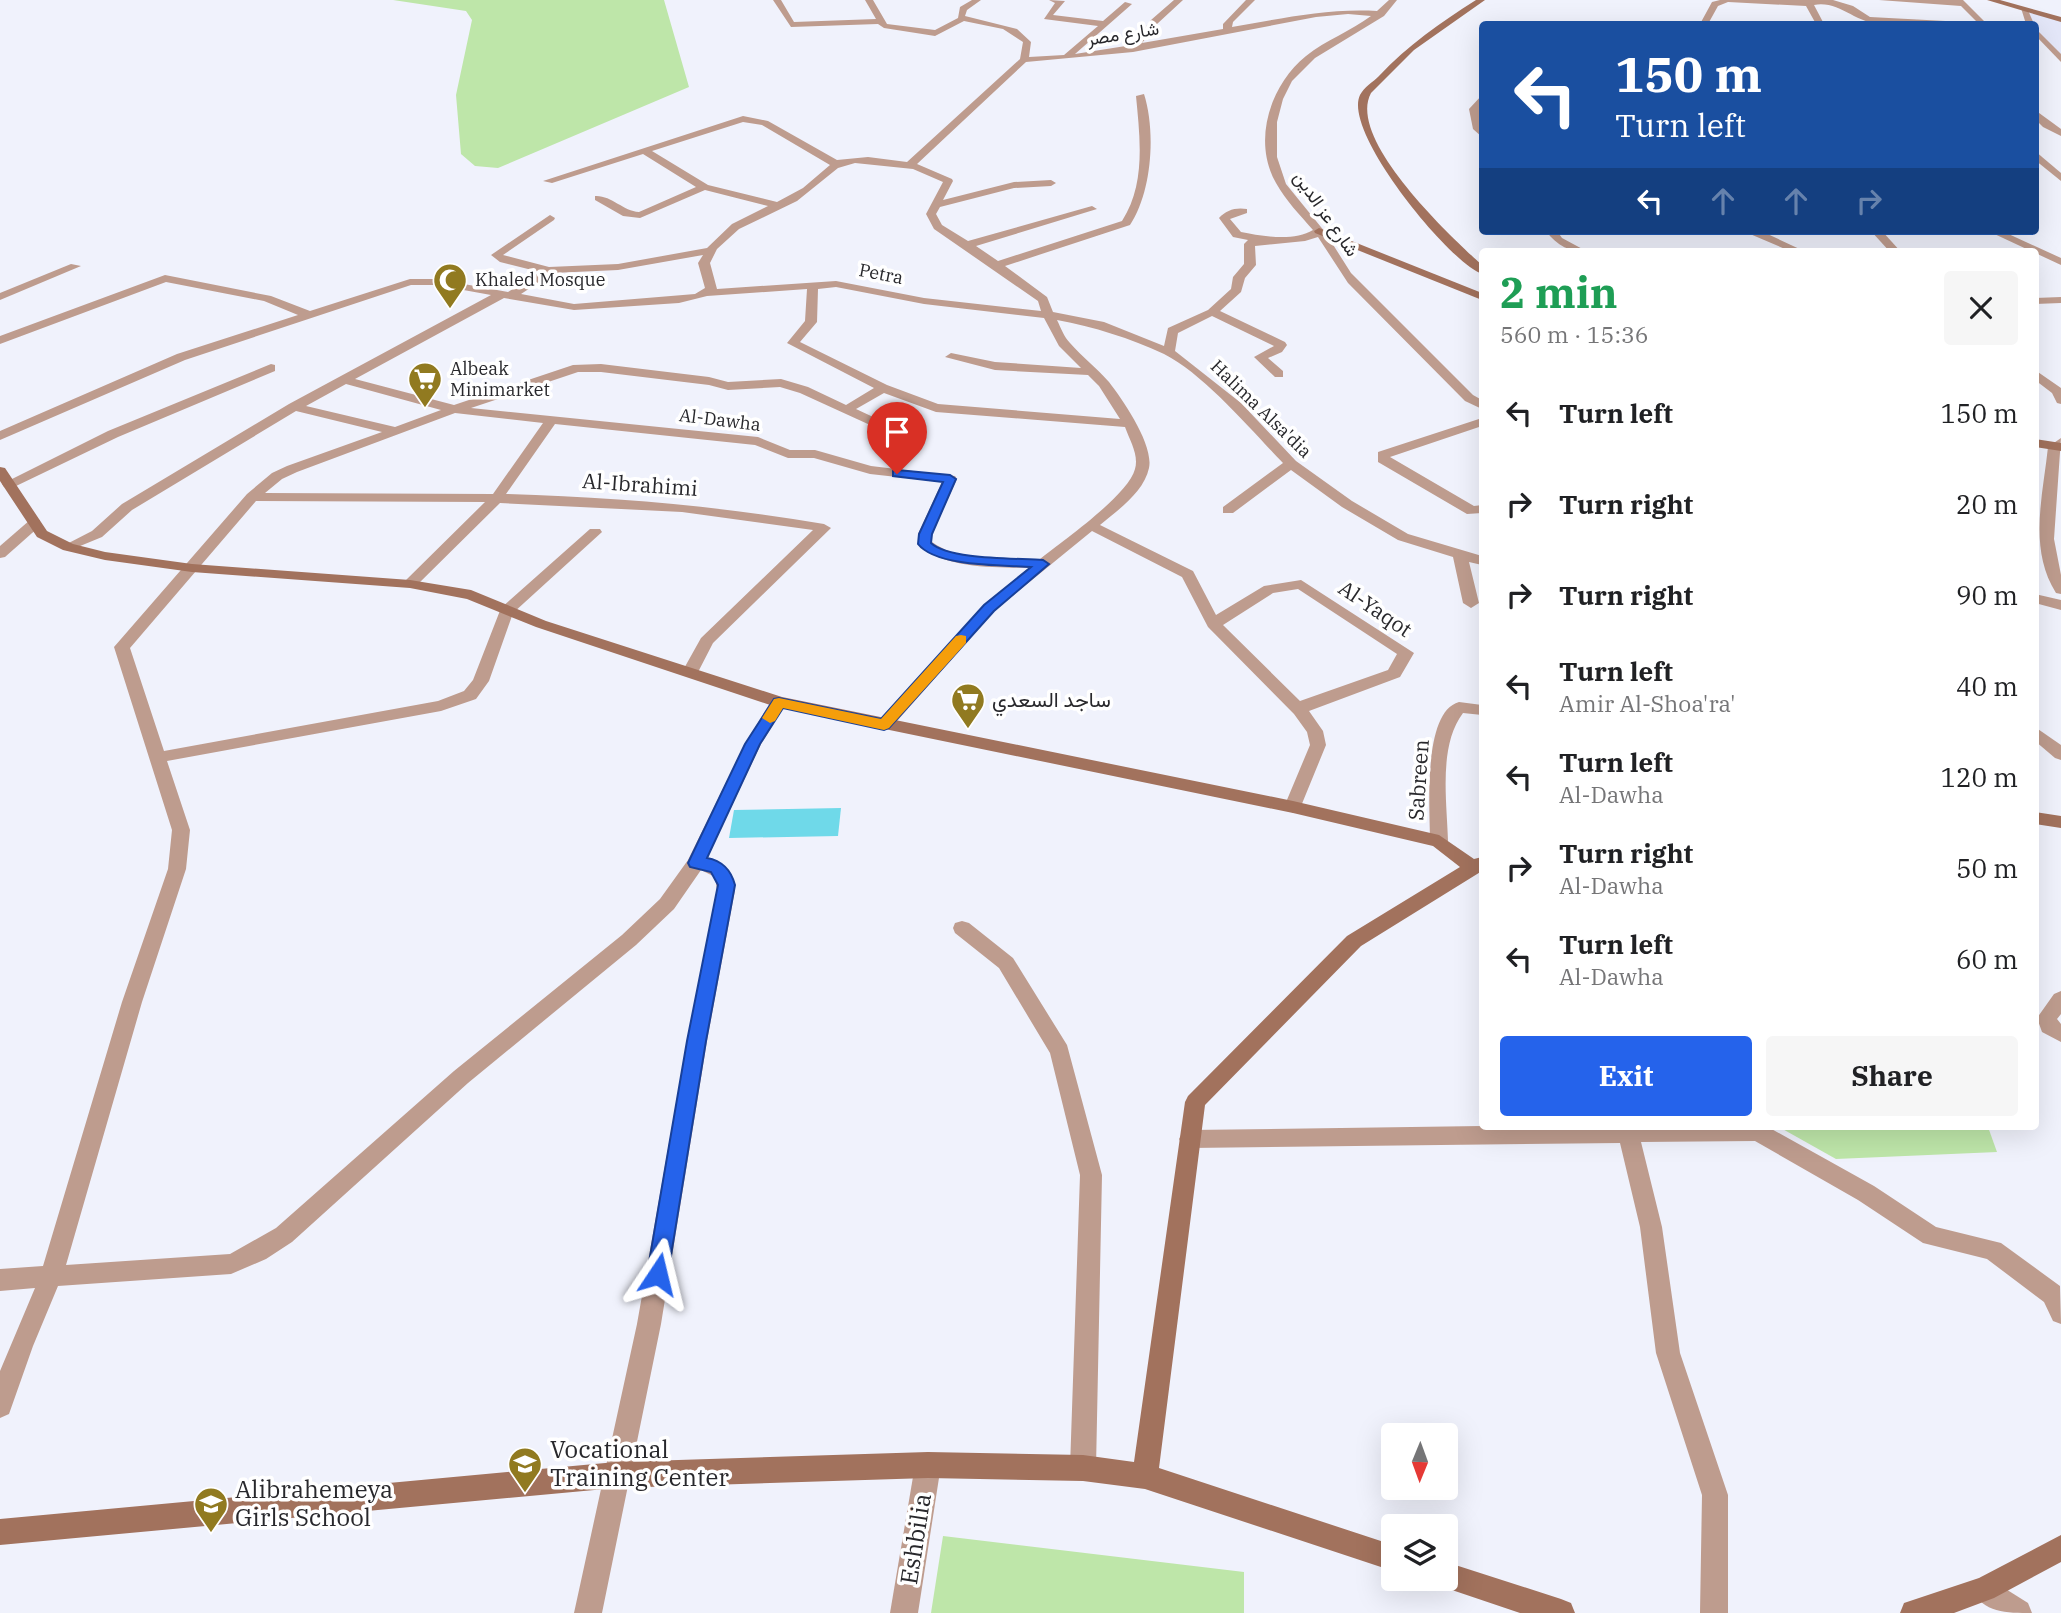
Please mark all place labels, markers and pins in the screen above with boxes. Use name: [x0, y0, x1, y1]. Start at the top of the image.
mosque icon: Khaled Mosque: [431, 261, 469, 310]
place label: Khaled Mosque: [475, 268, 605, 291]
place label: Albeak Minimarket: [450, 357, 550, 401]
supermarket icon: Albeak Minimarket: [406, 360, 444, 409]
pin: [867, 402, 927, 474]
supermarket icon: ساجد السعدي: [949, 681, 987, 730]
place label: ساجد السعدي: [992, 685, 1111, 717]
place label: Vocational Training Center: [550, 1433, 729, 1493]
school or university icon: Vocational Training Center: [506, 1445, 544, 1494]
place label: Alibrahemeya Girls School: [235, 1473, 393, 1533]
school or university icon: Alibrahemeya Girls School: [192, 1485, 230, 1534]

